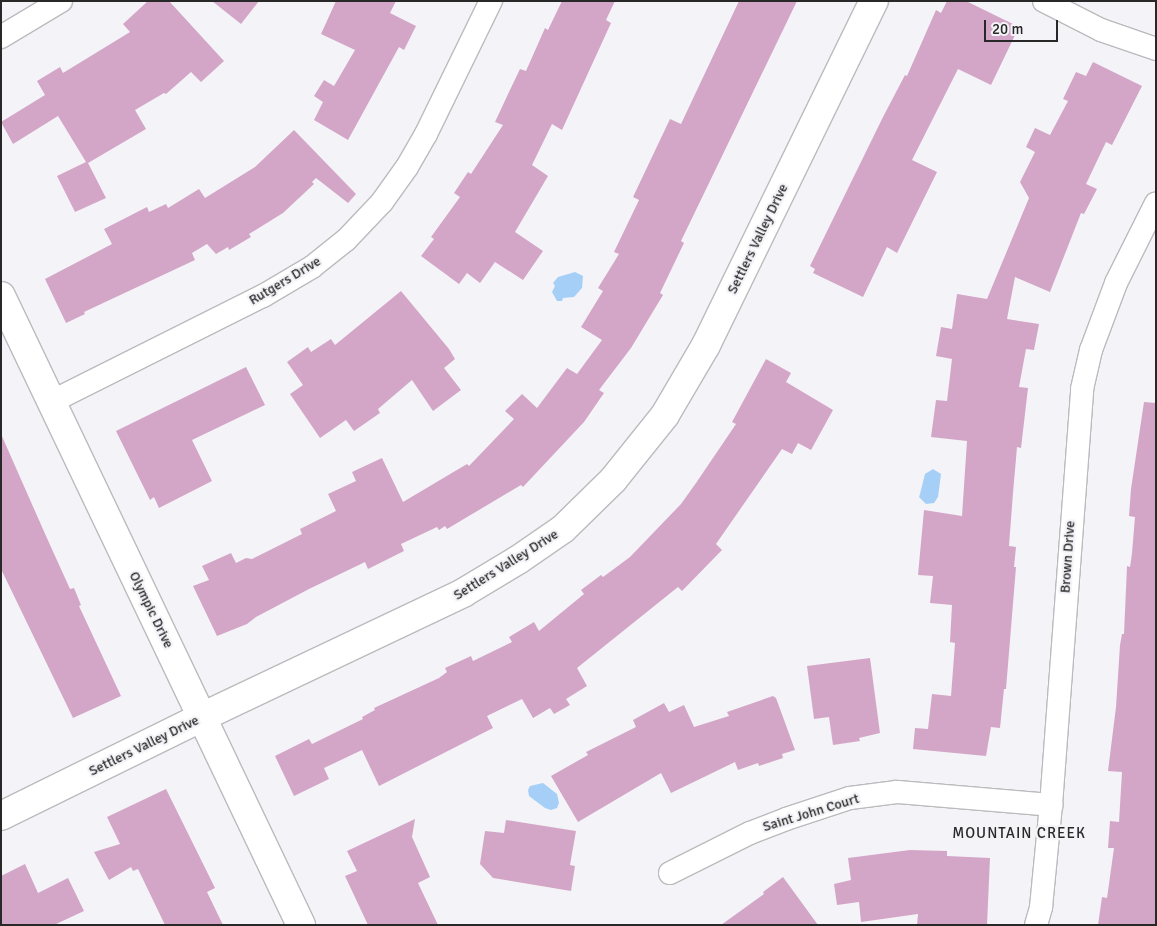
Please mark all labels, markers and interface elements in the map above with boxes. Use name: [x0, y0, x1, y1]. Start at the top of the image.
scale bar: [987, 10, 1061, 42]
text: 20 m: [992, 20, 1023, 38]
street label: Settlers Valley Drive: [724, 181, 792, 297]
street label: Rutgers Drive: [246, 253, 324, 309]
street label: Brown Drive: [1057, 520, 1079, 594]
street label: Settlers Valley Drive: [451, 526, 561, 604]
street label: Olympic Drive: [125, 569, 177, 651]
street label: Settlers Valley Drive: [86, 712, 202, 780]
street label: Saint John Court: [761, 790, 861, 836]
district label: MOUNTAIN CREEK: [950, 825, 1088, 843]

